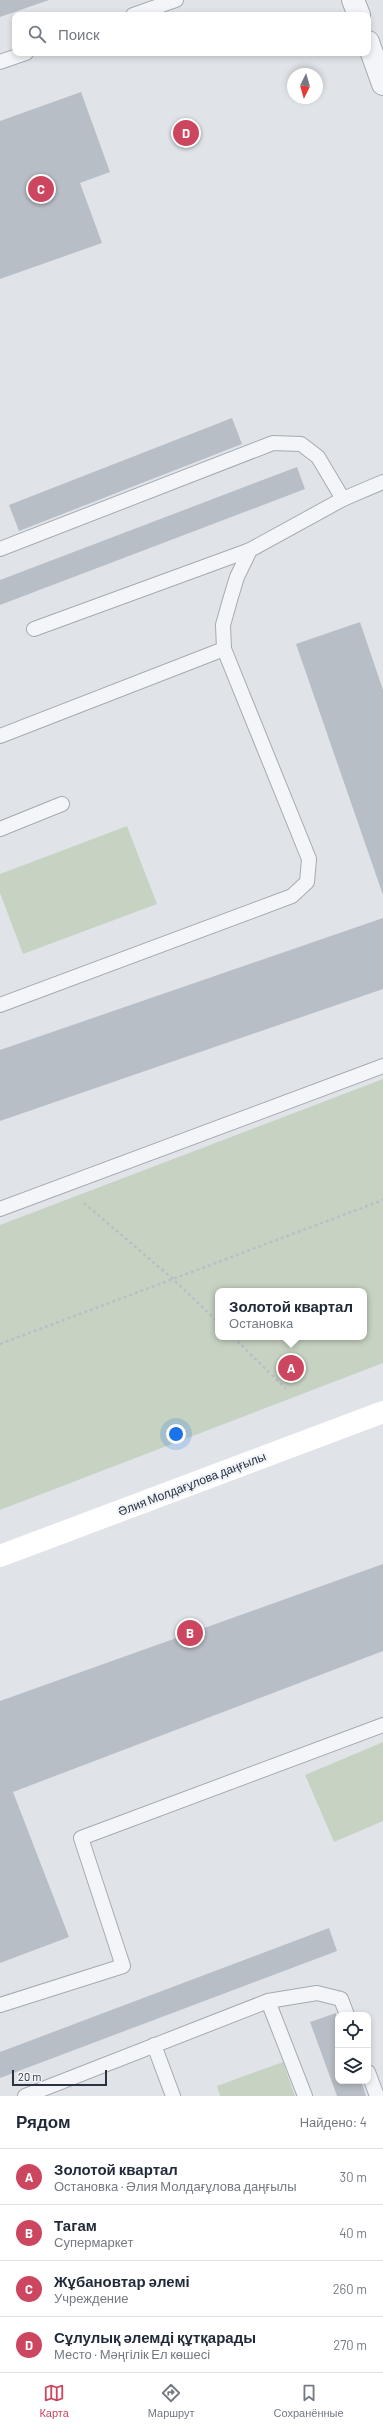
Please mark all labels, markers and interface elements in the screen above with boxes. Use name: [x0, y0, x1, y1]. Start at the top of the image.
search box: [12, 12, 371, 56]
icon: search: [26, 23, 48, 45]
text: Поиск: [58, 25, 100, 43]
north arrow: [287, 68, 323, 104]
pin: D: [173, 118, 199, 148]
pin: C: [28, 174, 54, 204]
popup: [215, 1288, 367, 1340]
text: Золотой квартал: [229, 1297, 353, 1315]
text: Остановка: [229, 1315, 293, 1331]
pin: A: [278, 1353, 304, 1383]
your location: [166, 1424, 186, 1444]
street label: Әлия Молдағұлова даңғылы: [116, 1448, 268, 1519]
pin: B: [177, 1618, 203, 1648]
map controls: [335, 2012, 371, 2084]
button: locate: [335, 2012, 371, 2048]
button: layers: [335, 2048, 371, 2084]
scale bar: [12, 2068, 107, 2087]
text: 20 m: [18, 2070, 41, 2083]
text: Рядом: [16, 2111, 71, 2131]
text: Найдено: 4: [300, 2114, 367, 2130]
text: Золотой квартал: [54, 2160, 178, 2178]
text: A: [25, 2169, 33, 2185]
text: 30 m: [340, 2169, 367, 2185]
text: Остановка · Әлия Молдағұлова даңғылы: [54, 2178, 297, 2194]
text: Тагам: [54, 2216, 97, 2234]
text: B: [25, 2225, 33, 2241]
text: 40 m: [339, 2225, 367, 2241]
text: Супермаркет: [54, 2234, 133, 2250]
text: Жұбановтар әлемі: [54, 2272, 190, 2290]
text: C: [25, 2281, 33, 2297]
text: 260 m: [333, 2281, 367, 2297]
text: Учреждение: [54, 2290, 129, 2306]
text: Сұлулық әлемді құтқарады: [54, 2328, 256, 2346]
text: D: [25, 2337, 33, 2353]
text: 270 m: [333, 2337, 367, 2353]
text: Место · Мәңгілік Ел көшесі: [54, 2346, 210, 2362]
tab: Карта: [39, 2382, 69, 2419]
tab: Маршрут: [148, 2382, 195, 2419]
tab: Сохранённые: [274, 2382, 344, 2419]

